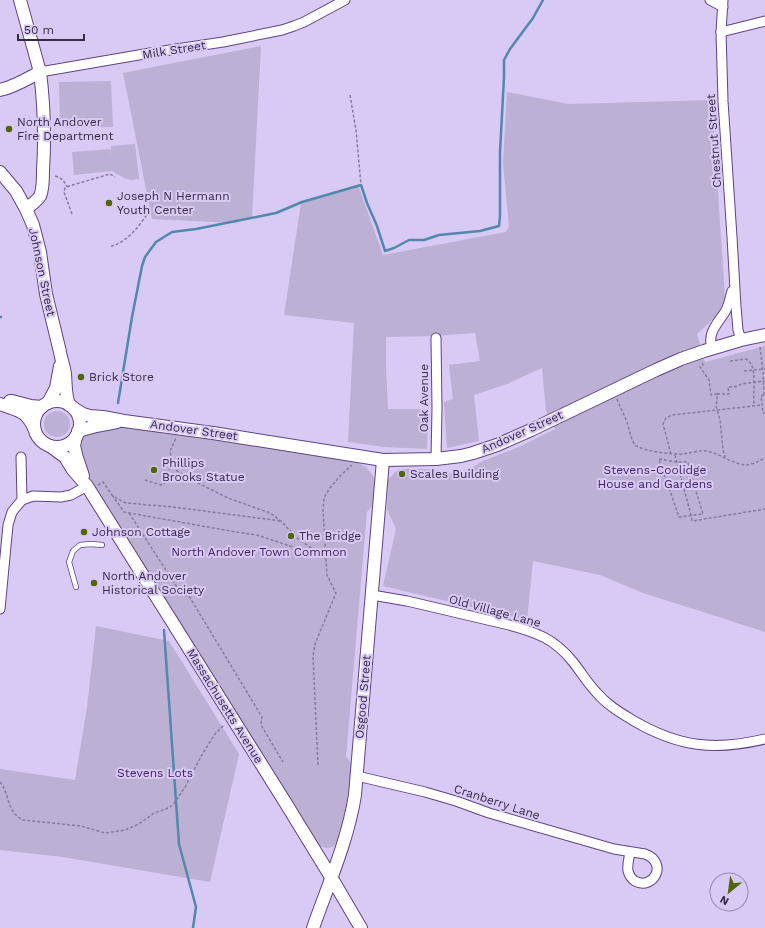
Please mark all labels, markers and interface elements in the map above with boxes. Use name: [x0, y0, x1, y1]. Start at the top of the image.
scale bar: [18, 16, 84, 42]
text: 50 m: [24, 23, 54, 37]
street label: Milk Street: [141, 38, 207, 62]
street label: Chestnut Street: [704, 94, 724, 188]
place label: North Andover Fire Department: [17, 115, 113, 143]
marker: North Andover Fire Department: [4, 124, 14, 134]
place label: Joseph N Hermann Youth Center: [117, 189, 230, 217]
marker: Joseph N Hermann Youth Center: [104, 198, 114, 208]
street label: Johnson Street: [26, 227, 58, 317]
street label: Oak Avenue: [417, 364, 431, 432]
place label: Brick Store: [89, 370, 154, 384]
marker: Brick Store: [76, 372, 86, 382]
street label: Andover Street: [479, 408, 565, 456]
street label: Andover Street: [149, 417, 239, 443]
place label: Phillips Brooks Statue: [162, 456, 245, 484]
park label: Stevens-Coolidge House and Gardens: [598, 463, 712, 491]
marker: Phillips Brooks Statue: [149, 465, 159, 475]
place label: Scales Building: [410, 467, 499, 481]
marker: Scales Building: [397, 469, 407, 479]
place label: Johnson Cottage: [92, 525, 191, 539]
marker: Johnson Cottage: [79, 527, 89, 537]
place label: The Bridge: [299, 529, 361, 543]
marker: The Bridge: [286, 531, 296, 541]
park label: North Andover Town Common: [171, 545, 347, 559]
place label: North Andover Historical Society: [102, 569, 205, 597]
marker: North Andover Historical Society: [89, 578, 99, 588]
street label: Old Village Lane: [447, 592, 543, 630]
street label: Massachusetts Avenue: [184, 646, 266, 766]
street label: Osgood Street: [352, 655, 374, 739]
park label: Stevens Lots: [117, 766, 193, 780]
street label: Cranberry Lane: [452, 781, 542, 823]
north arrow: [709, 872, 749, 912]
text: N: [718, 893, 731, 908]

